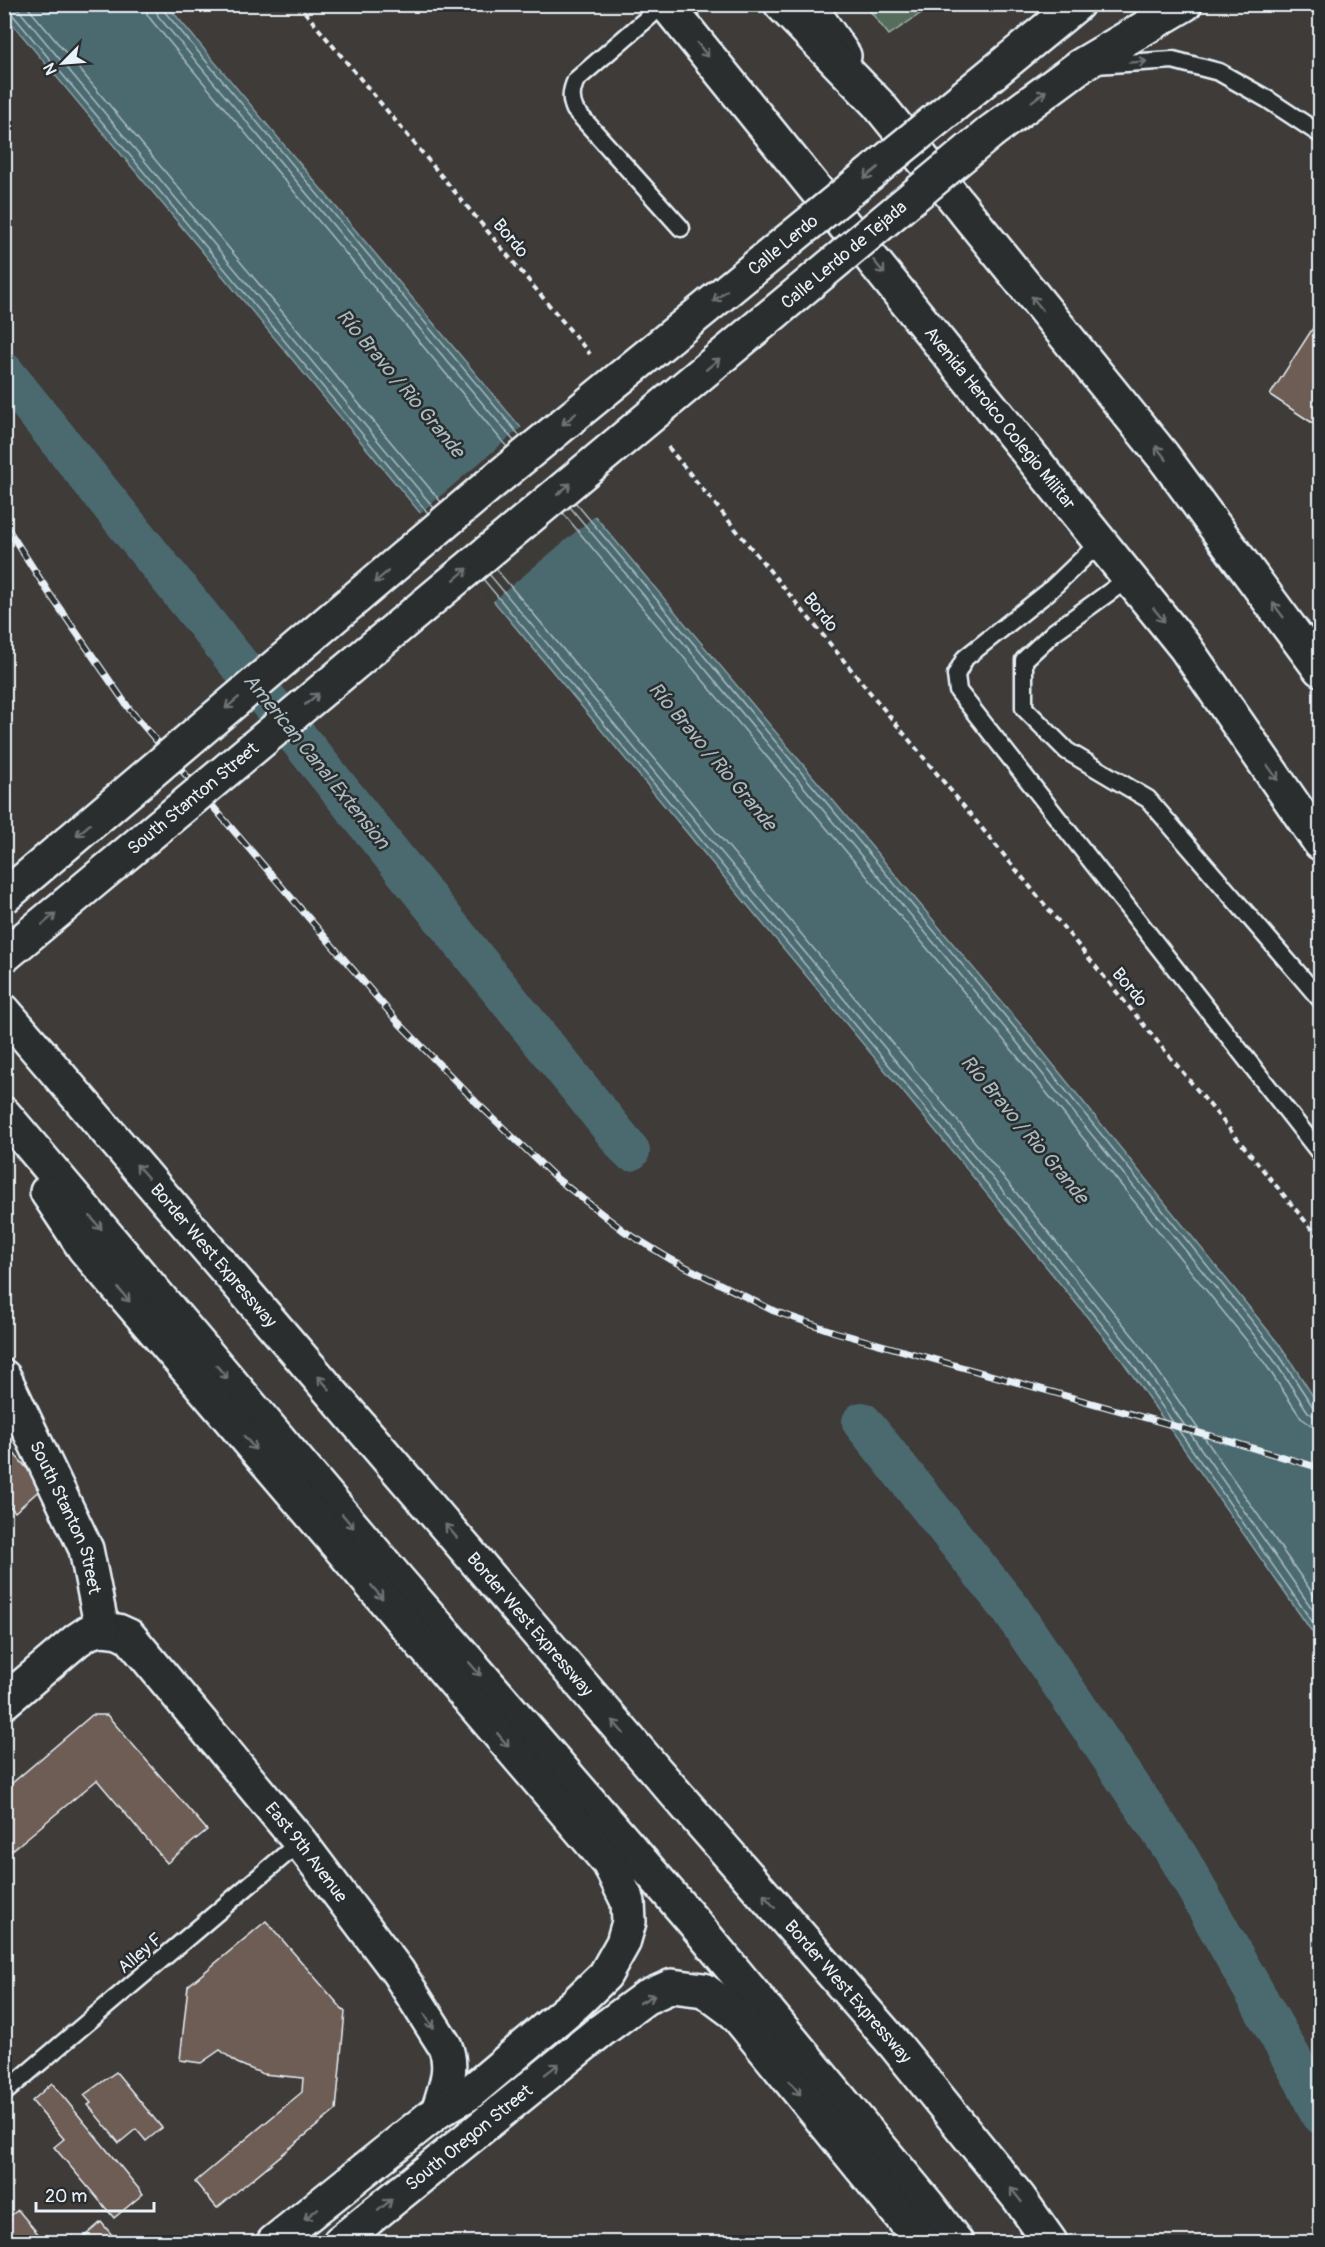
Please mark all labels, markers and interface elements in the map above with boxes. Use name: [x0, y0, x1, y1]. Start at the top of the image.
north arrow: [33, 33, 93, 93]
one-way arrow: [697, 42, 710, 58]
one-way arrow: [1128, 56, 1147, 67]
text: N: [39, 60, 62, 78]
one-way arrow: [1031, 90, 1047, 102]
one-way arrow: [863, 166, 879, 179]
street label: Calle Lerdo de Tejada: [776, 196, 912, 314]
street label: Calle Lerdo: [743, 209, 823, 281]
street label: Bordo: [488, 214, 534, 263]
one-way arrow: [872, 259, 885, 275]
one-way arrow: [713, 289, 728, 303]
one-way arrow: [1031, 295, 1044, 311]
water label: Río Bravo / Rio Grande: [331, 304, 471, 464]
street label: Avenida Heroico Colegio Militar: [919, 322, 1081, 515]
one-way arrow: [705, 357, 720, 371]
one-way arrow: [561, 413, 577, 426]
one-way arrow: [1155, 445, 1168, 461]
one-way arrow: [556, 482, 571, 496]
one-way arrow: [453, 568, 469, 581]
one-way arrow: [374, 570, 389, 584]
street label: Bordo: [798, 588, 844, 637]
one-way arrow: [1271, 602, 1284, 618]
one-way arrow: [1152, 607, 1166, 622]
water label: American Canal Extension: [238, 669, 396, 855]
water label: Río Bravo / Rio Grande: [643, 677, 783, 837]
one-way arrow: [304, 693, 320, 706]
one-way arrow: [224, 697, 240, 710]
street label: South Stanton Street: [123, 737, 264, 860]
one-way arrow: [1267, 765, 1279, 781]
one-way arrow: [75, 823, 91, 836]
one-way arrow: [41, 912, 57, 925]
street label: Bordo: [1107, 963, 1153, 1012]
water label: Río Bravo / Rio Grande: [955, 1050, 1095, 1210]
one-way arrow: [135, 1164, 149, 1179]
street label: Border West Expressway: [145, 1179, 282, 1333]
one-way arrow: [89, 1215, 103, 1230]
one-way arrow: [117, 1287, 130, 1303]
one-way arrow: [215, 1364, 229, 1379]
one-way arrow: [317, 1375, 330, 1391]
one-way arrow: [243, 1435, 257, 1450]
street label: South Stanton Street: [24, 1437, 106, 1597]
one-way arrow: [341, 1513, 355, 1528]
one-way arrow: [444, 1523, 457, 1539]
street label: Border West Expressway: [461, 1548, 598, 1702]
one-way arrow: [370, 1584, 384, 1599]
one-way arrow: [468, 1661, 482, 1676]
one-way arrow: [612, 1719, 625, 1735]
one-way arrow: [496, 1732, 510, 1747]
street label: East 9th Avenue: [260, 1798, 353, 1907]
one-way arrow: [762, 1894, 776, 1909]
street label: Border West Expressway: [779, 1915, 917, 2069]
street label: Alley F: [113, 1928, 168, 1979]
one-way arrow: [637, 1993, 655, 2004]
one-way arrow: [423, 2013, 435, 2029]
one-way arrow: [544, 2062, 560, 2075]
street label: South Oregon Street: [401, 2079, 538, 2196]
one-way arrow: [789, 2079, 802, 2095]
scale bar: [36, 2175, 154, 2213]
text: 20 m: [45, 2185, 87, 2208]
one-way arrow: [1010, 2187, 1023, 2203]
one-way arrow: [377, 2199, 393, 2212]
one-way arrow: [304, 2207, 320, 2220]

